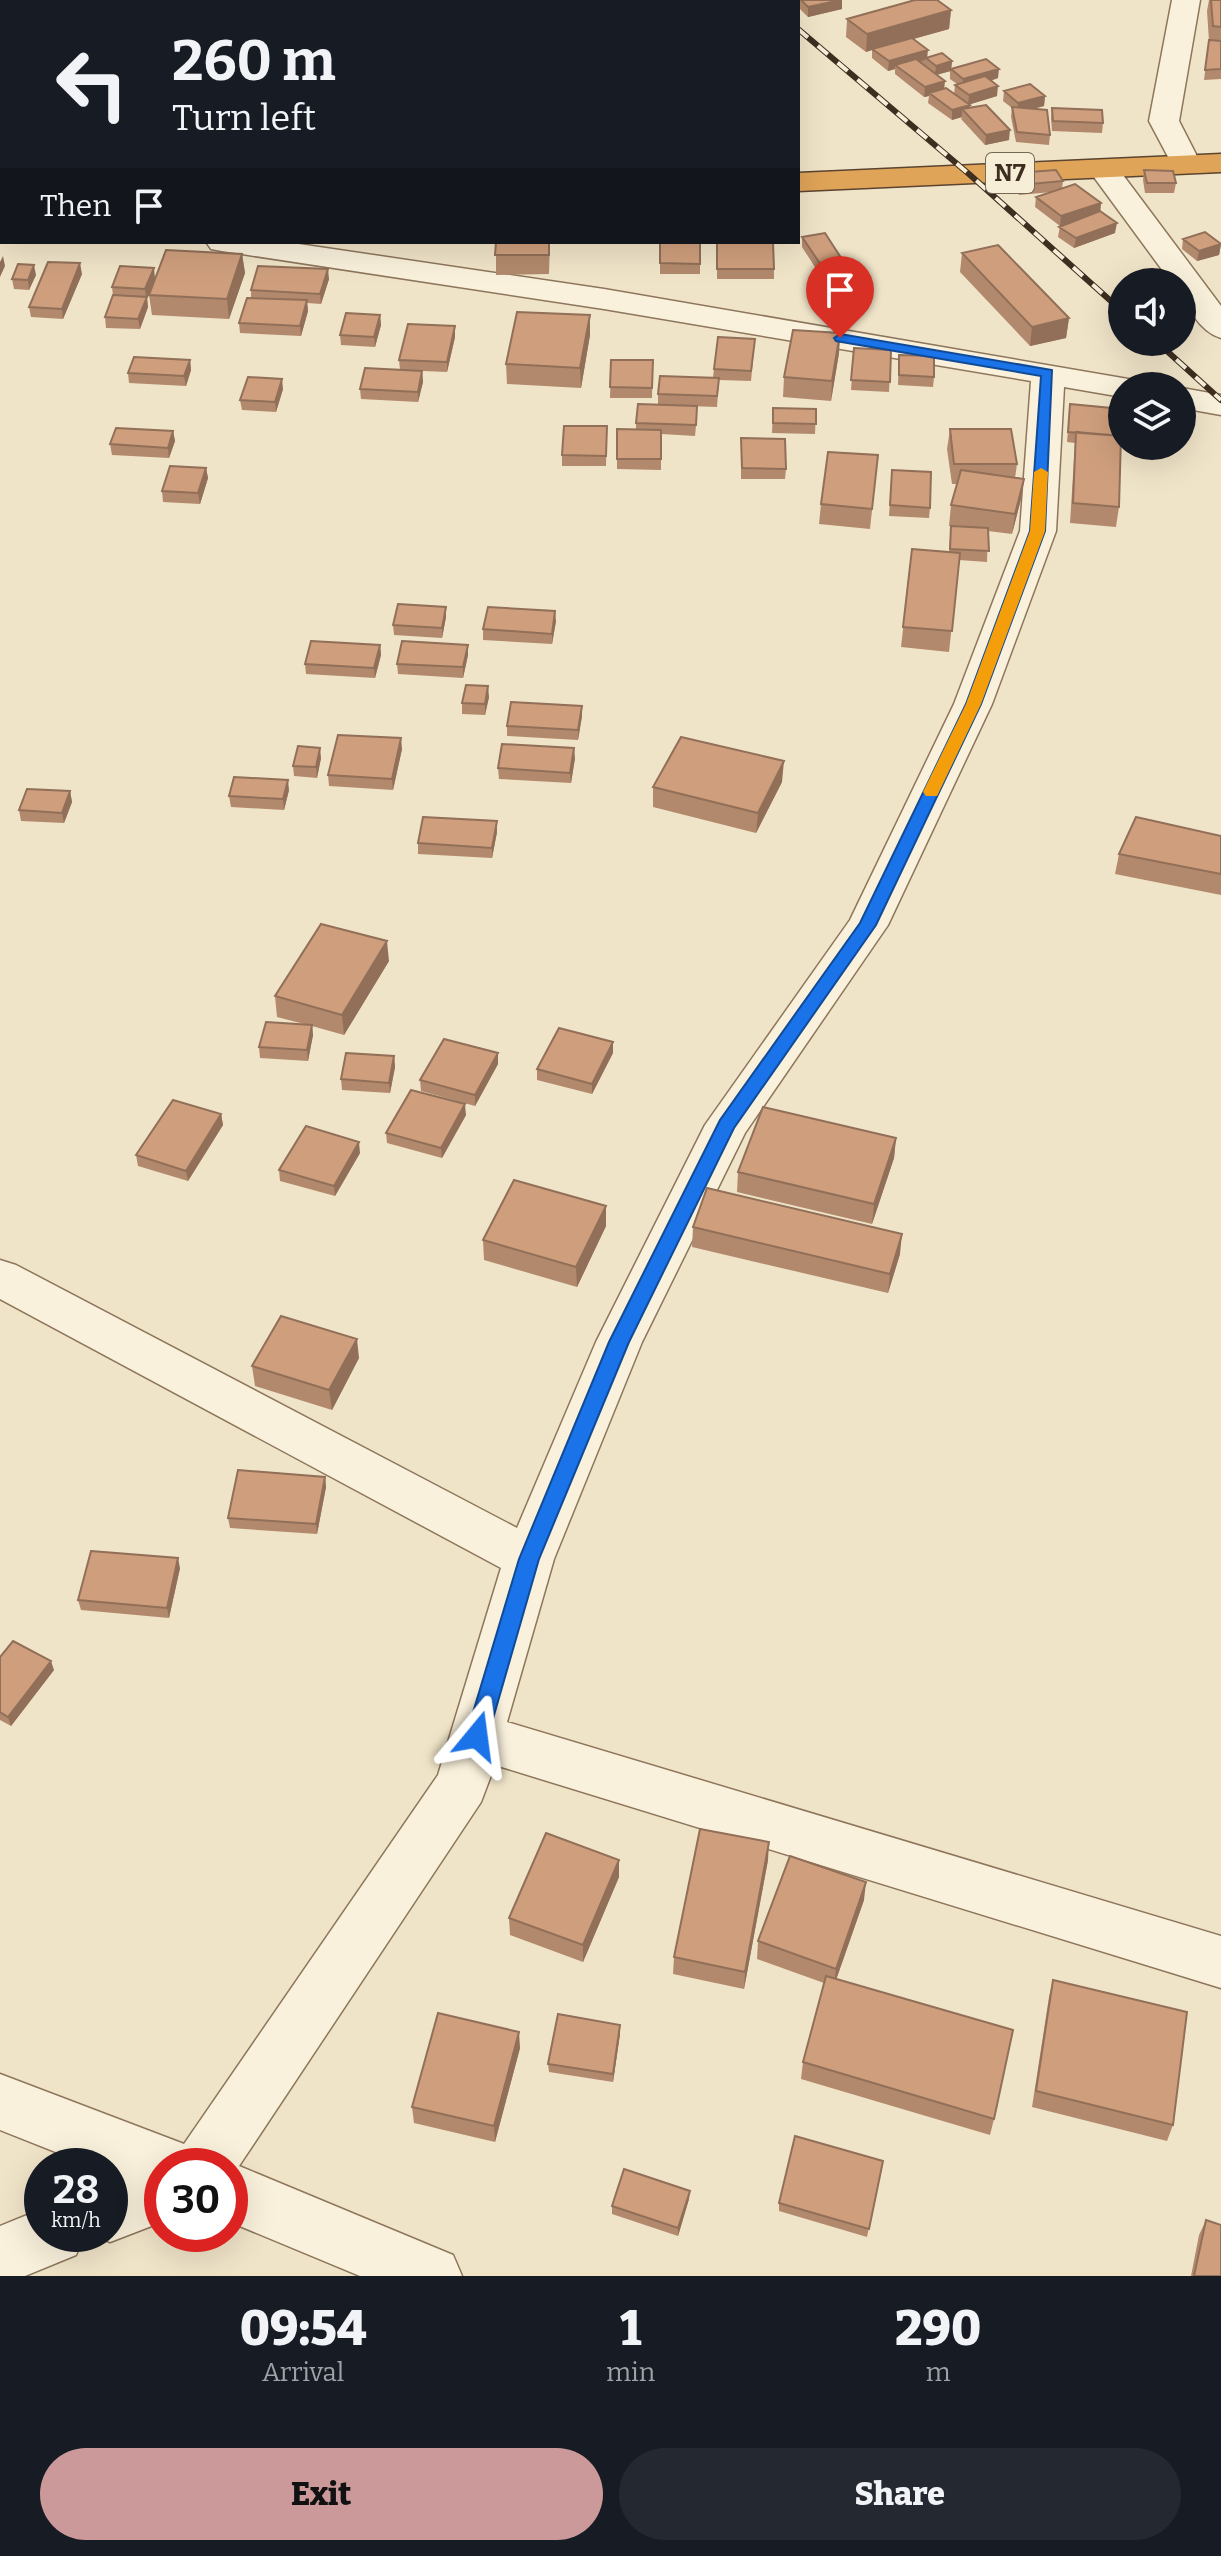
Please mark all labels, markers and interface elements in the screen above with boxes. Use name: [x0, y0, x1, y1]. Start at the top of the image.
text: 260 m: [172, 28, 336, 95]
icon: left: [40, 32, 144, 136]
text: Turn left: [172, 96, 316, 140]
road number: N7: [986, 153, 1034, 193]
icon: arrive: [127, 184, 171, 228]
text: Then: [40, 188, 111, 224]
pin: [806, 256, 874, 338]
icon: arrive: [818, 268, 862, 312]
map controls: [1108, 268, 1196, 460]
button: sound: [1108, 268, 1196, 356]
button: layers: [1108, 372, 1196, 460]
position arrow: [435, 1694, 519, 1778]
speed limit sign: 30: [144, 2148, 248, 2252]
text: 28: [53, 2166, 99, 2214]
text: km/h: [51, 2208, 101, 2232]
text: 09:54: [240, 2300, 367, 2358]
text: 1: [620, 2300, 641, 2358]
text: 290: [895, 2300, 981, 2358]
text: Arrival: [262, 2357, 344, 2388]
text: min: [606, 2357, 655, 2388]
text: m: [926, 2357, 951, 2388]
button: Exit: [40, 2448, 603, 2540]
button: Share: [619, 2448, 1181, 2540]

